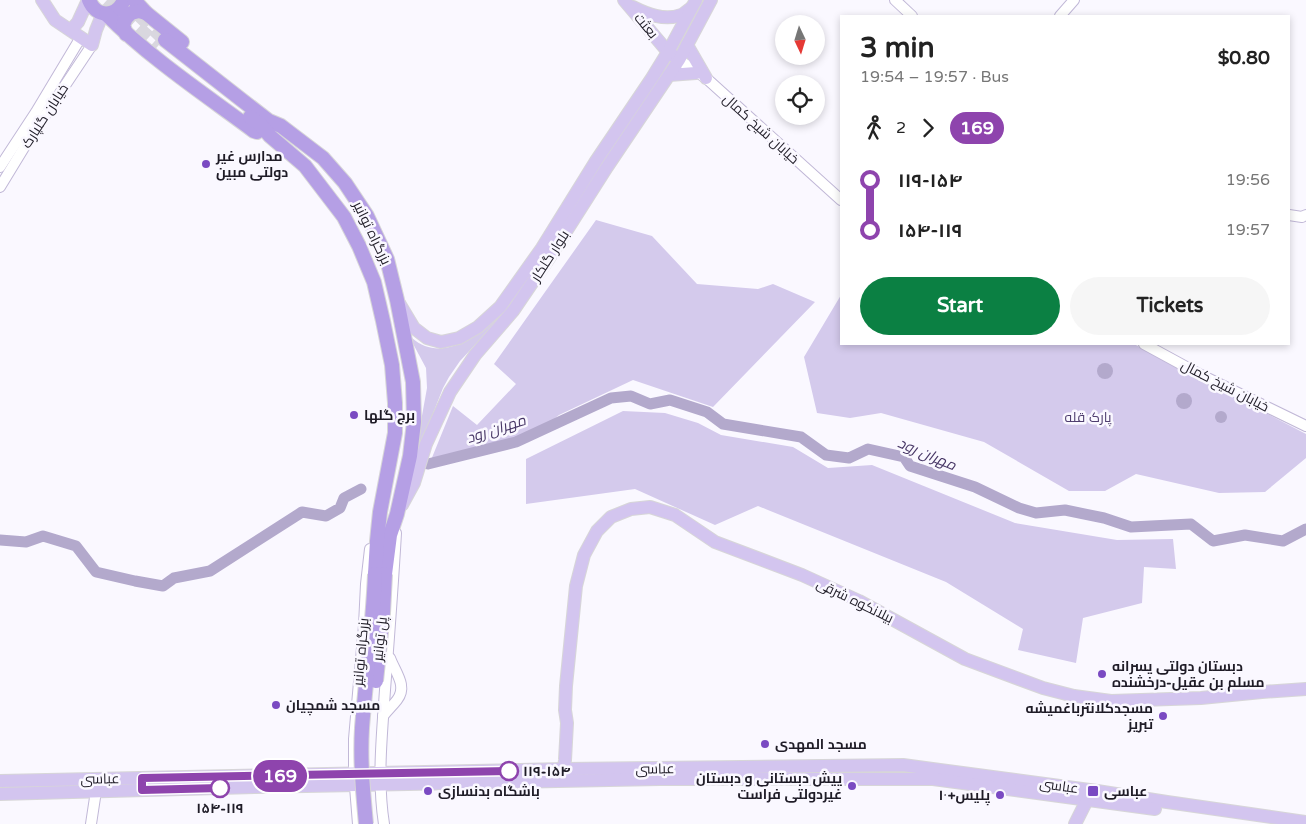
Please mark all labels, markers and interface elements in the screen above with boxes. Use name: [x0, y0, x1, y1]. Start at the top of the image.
street label: بعثت: [630, 10, 662, 42]
north arrow: [775, 15, 825, 65]
map controls: [775, 15, 825, 125]
text: 3 min: [860, 31, 935, 65]
text: $0.80: [1218, 47, 1270, 69]
text: 19:54 – 19:57 · Bus: [860, 67, 1009, 87]
button: locate: [775, 75, 825, 125]
street label: خیابان گلپارک: [18, 81, 73, 152]
street label: خیابان شیخ کمال: [719, 90, 803, 168]
icon: walk: [860, 114, 888, 142]
icon: forward: [914, 114, 942, 142]
text: 169: [960, 117, 994, 139]
text: 2: [896, 118, 906, 138]
place label: مدارس غیر دولتی مبین: [215, 148, 288, 181]
marker: مدارس غیر دولتی مبین: [200, 158, 212, 170]
text: ۱۱۹-۱۵۴: [898, 170, 962, 192]
text: 19:56: [1226, 170, 1270, 190]
street label: بزرگراه توانیر: [349, 198, 395, 268]
text: ۱۵۴-۱۱۹: [898, 220, 962, 242]
text: 19:57: [1226, 220, 1270, 240]
street label: بلوار گلکار: [527, 227, 573, 286]
button: Start: [860, 277, 1060, 335]
button: Tickets: [1070, 277, 1270, 335]
street label: خیابان شیخ کمال: [1178, 356, 1272, 416]
place label: برج گلها: [364, 407, 415, 425]
marker: برج گلها: [348, 409, 360, 421]
park label: پارک قله: [1064, 409, 1112, 427]
water label: مهران رود: [464, 411, 528, 447]
water label: مهران رود: [895, 434, 959, 474]
street label: بیلانکوه شرقی: [814, 575, 896, 627]
street label: پل توانیر: [369, 616, 392, 663]
street label: بزرگراه توانیر: [349, 617, 372, 688]
place label: دبستان دولتی پسرانه مسلم بن عقیل-درخشنده: [1112, 658, 1265, 692]
marker: دبستان دولتی پسرانه مسلم بن عقیل-درخشنده: [1096, 668, 1108, 680]
place label: مسجد شمچیان: [286, 697, 380, 716]
marker: مسجد شمچیان: [270, 699, 282, 711]
place label: مسجدکلانترباغمیشه تبریز: [1026, 700, 1154, 733]
marker: مسجدکلانترباغمیشه تبریز: [1157, 710, 1169, 722]
place label: مسجد المهدی: [775, 736, 867, 753]
marker: مسجد المهدی: [759, 738, 771, 750]
line badge: 169: [251, 760, 309, 792]
street label: عباسى: [635, 760, 675, 778]
marker: ۱۱۹-۱۵۴: [499, 761, 519, 781]
place label: ۱۱۹-۱۵۴: [523, 763, 570, 780]
text: 169: [263, 765, 297, 787]
street label: عباسى: [80, 770, 120, 788]
place label: پیش دبستانی و دبستان غیردولتی فراست: [696, 770, 842, 803]
street label: عباسى: [1038, 775, 1080, 797]
marker: ۱۵۴-۱۱۹: [210, 778, 230, 798]
marker: پیش دبستانی و دبستان غیردولتی فراست: [846, 780, 858, 792]
place label: باشگاه بدنسازی: [438, 783, 540, 800]
place label: عباسی: [1104, 783, 1147, 800]
marker: عباسی: [1086, 784, 1100, 798]
marker: باشگاه بدنسازی: [422, 785, 434, 797]
place label: پلیس+۱۰: [939, 787, 990, 806]
marker: پلیس+۱۰: [994, 789, 1006, 801]
place label: ۱۵۴-۱۱۹: [196, 800, 244, 817]

